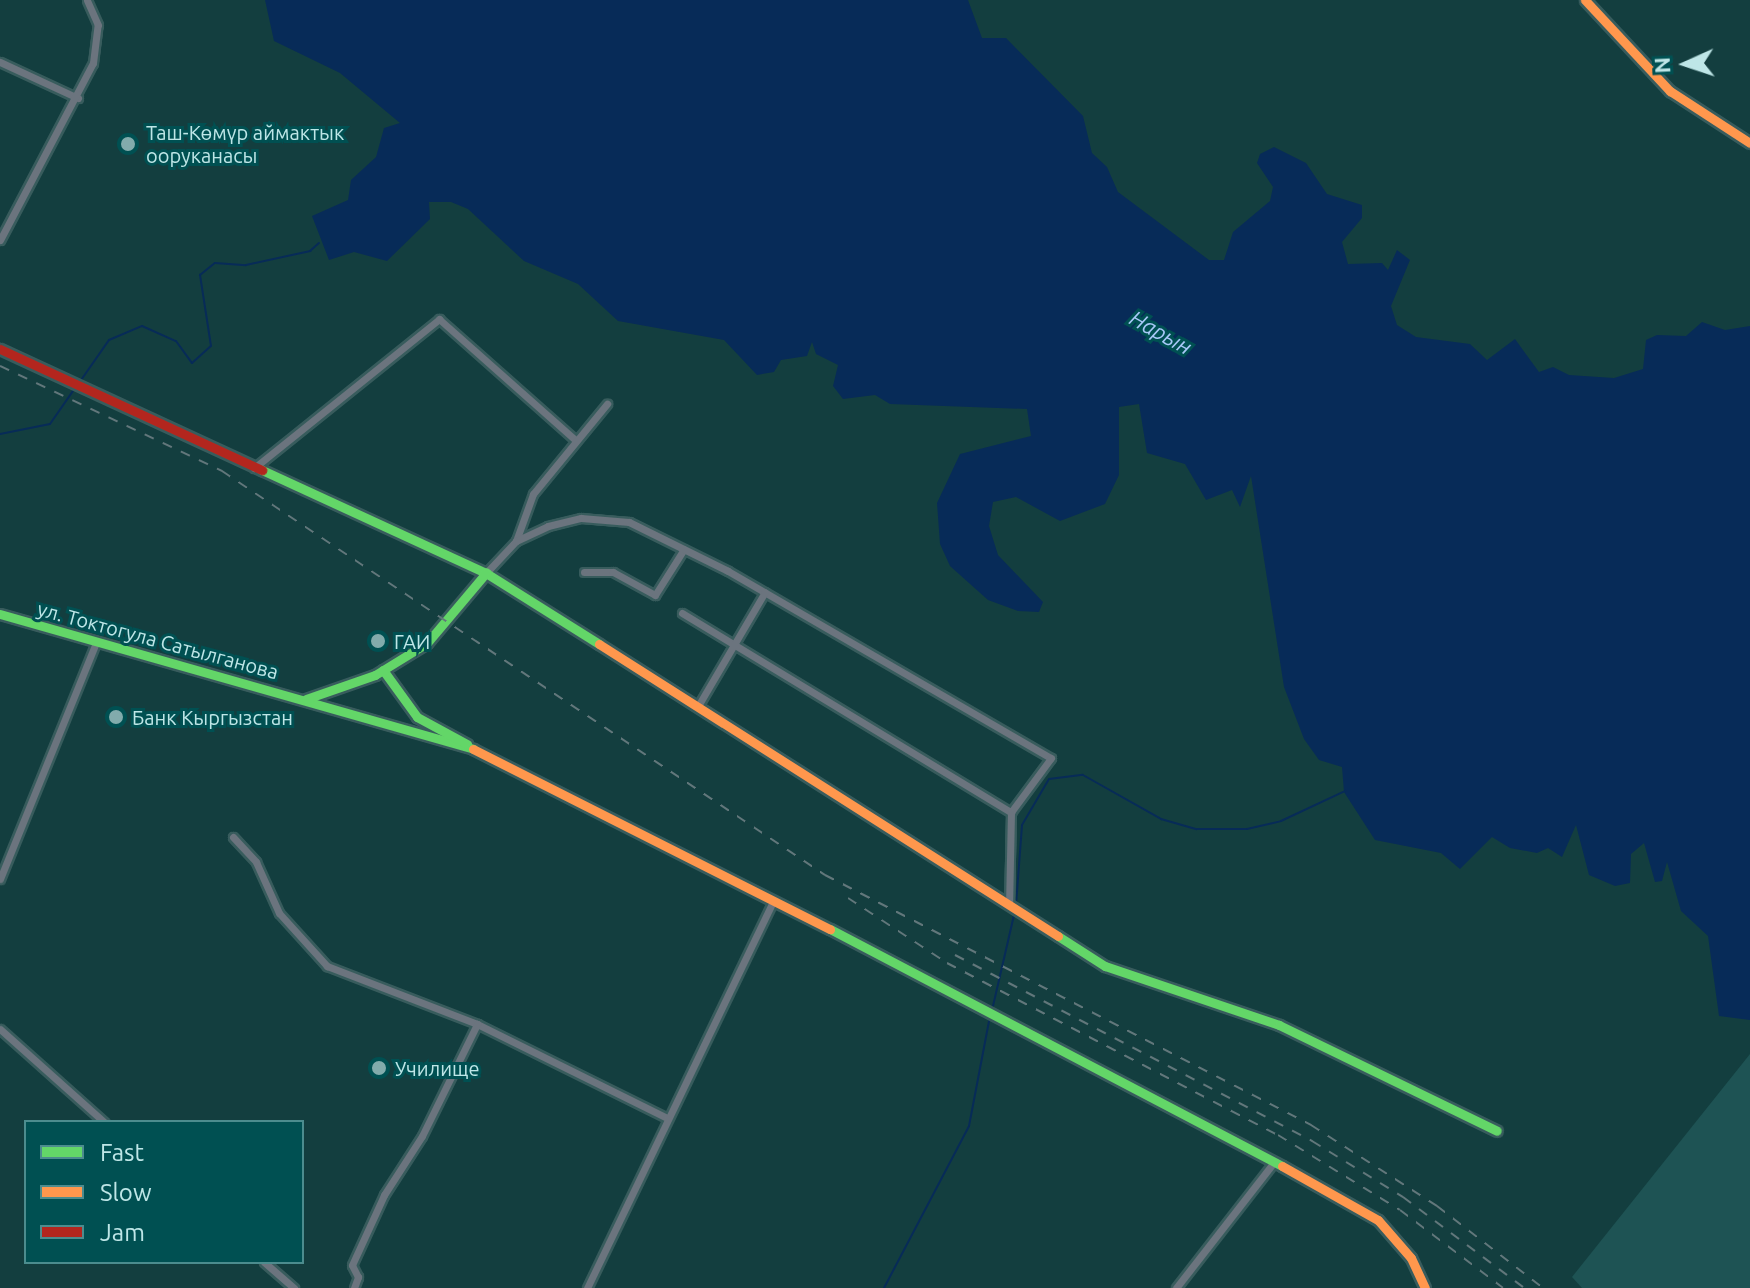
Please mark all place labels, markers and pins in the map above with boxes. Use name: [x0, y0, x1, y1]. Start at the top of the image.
place label: Таш-Көмүр аймактык ооруканасы: [146, 120, 344, 167]
marker: Таш-Көмүр аймактык ооруканасы: [117, 133, 139, 155]
place label: ГАИ: [394, 629, 430, 653]
marker: ГАИ: [369, 632, 387, 650]
place label: Банк Кыргызстан: [132, 705, 293, 729]
marker: Банк Кыргызстан: [107, 708, 125, 726]
place label: Училище: [395, 1056, 480, 1080]
marker: Училище: [370, 1059, 388, 1077]

